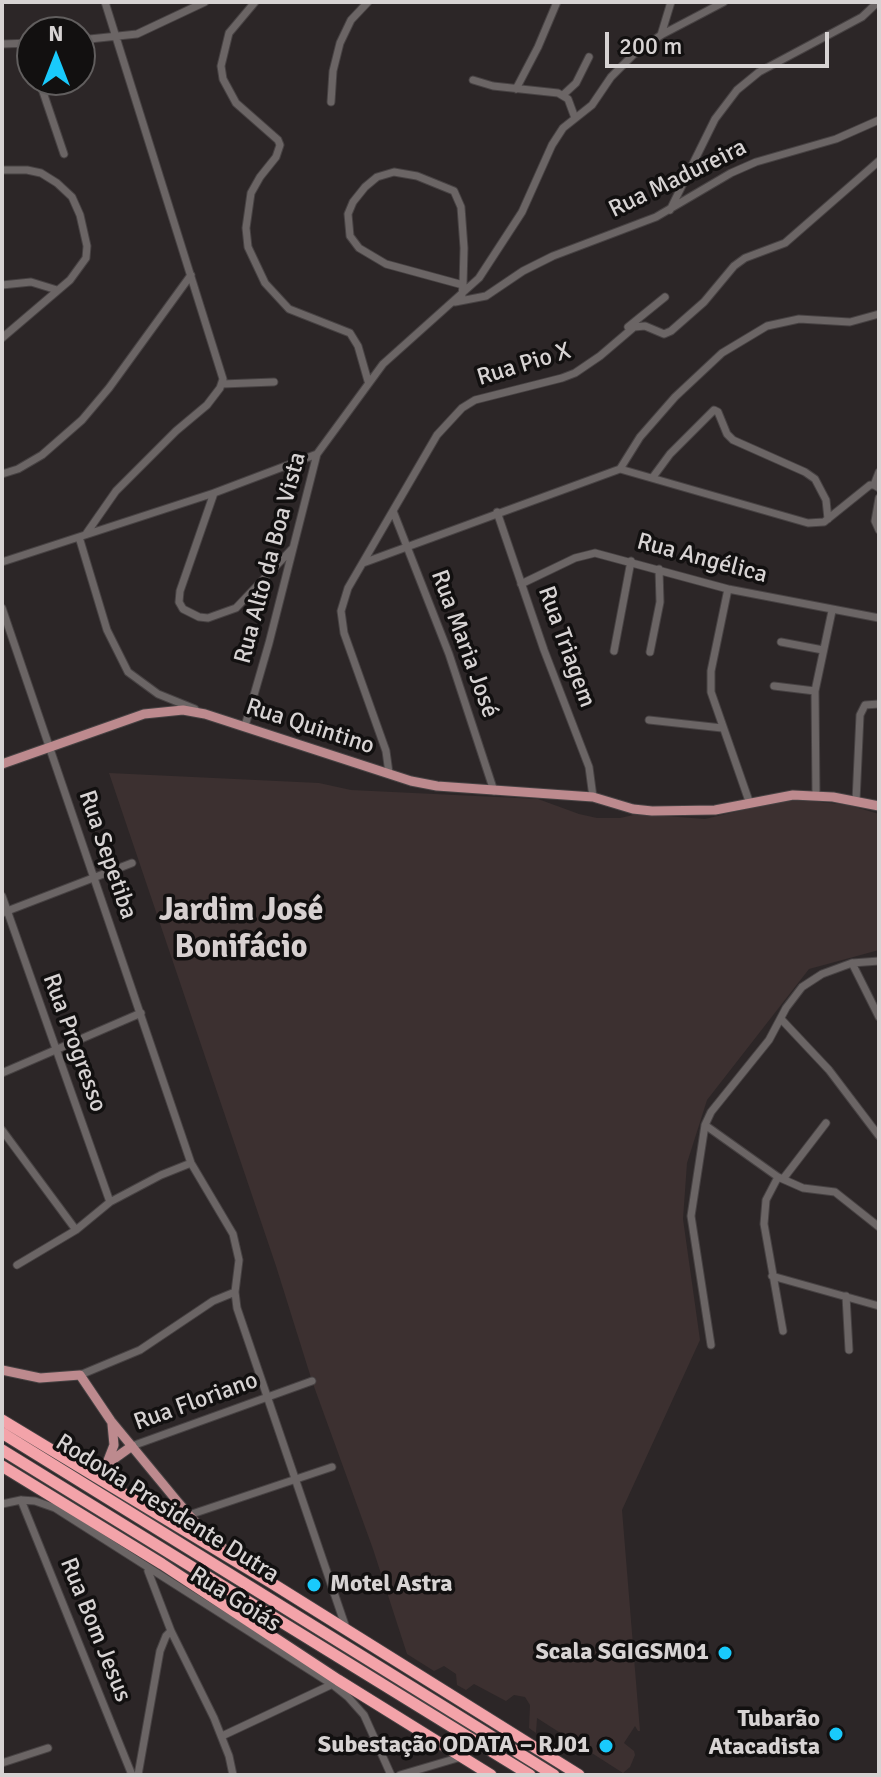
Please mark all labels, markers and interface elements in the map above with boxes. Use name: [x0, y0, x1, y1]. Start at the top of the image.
north arrow: [16, 16, 96, 96]
scale bar: [609, 16, 833, 66]
text: N: [48, 20, 64, 47]
text: 200 m: [619, 31, 682, 61]
street label: Rua Madureira: [605, 133, 751, 225]
street label: Rua Pio X: [474, 337, 574, 393]
street label: Rua Alto da Boa Vista: [229, 449, 313, 667]
street label: Rua Angélica: [634, 528, 770, 590]
street label: Rua Maria José: [424, 566, 504, 722]
street label: Rua Triagem: [531, 583, 601, 711]
street label: Rua Quintino: [242, 693, 378, 761]
street label: Rua Sepetiba: [71, 787, 143, 923]
district label: Jardim José Bonifácio: [159, 893, 323, 968]
street label: Rua Progresso: [36, 970, 112, 1116]
street label: Rua Floriano: [130, 1366, 262, 1438]
street label: Rodovia Presidente Dutra: [50, 1428, 284, 1590]
street label: Rua Bom Jesus: [53, 1554, 137, 1706]
street label: Rua Goiás: [184, 1561, 286, 1639]
place label: Motel Astra: [330, 1571, 453, 1599]
marker: Motel Astra: [305, 1576, 323, 1594]
place label: Scala SGIGSM01: [535, 1639, 709, 1667]
marker: Scala SGIGSM01: [716, 1644, 734, 1662]
place label: Tubarão Atacadista: [708, 1706, 820, 1762]
marker: Tubarão Atacadista: [827, 1725, 845, 1743]
place label: Subestação ODATA – RJ01: [318, 1732, 590, 1760]
marker: Subestação ODATA – RJ01: [597, 1737, 615, 1755]

